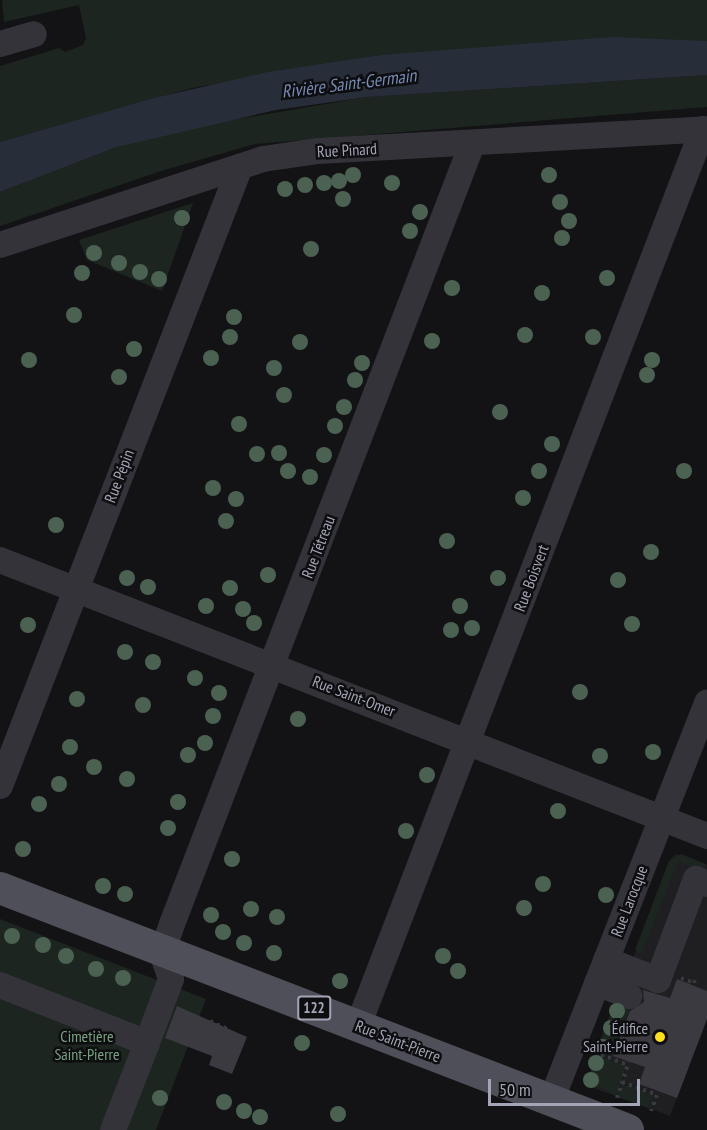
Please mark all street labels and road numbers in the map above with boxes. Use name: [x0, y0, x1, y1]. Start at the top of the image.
street label: Rue Pinard: [317, 139, 377, 161]
street label: Rue Pépin: [100, 447, 138, 505]
street label: Rue Tétreau: [297, 513, 339, 581]
street label: Rue Boisvert: [510, 542, 552, 614]
street label: Rue Saint-Omer: [310, 671, 398, 721]
street label: Rue Larocque: [607, 863, 651, 939]
road number: 122: [296, 996, 332, 1020]
street label: Rue Saint-Pierre: [353, 1016, 443, 1066]

